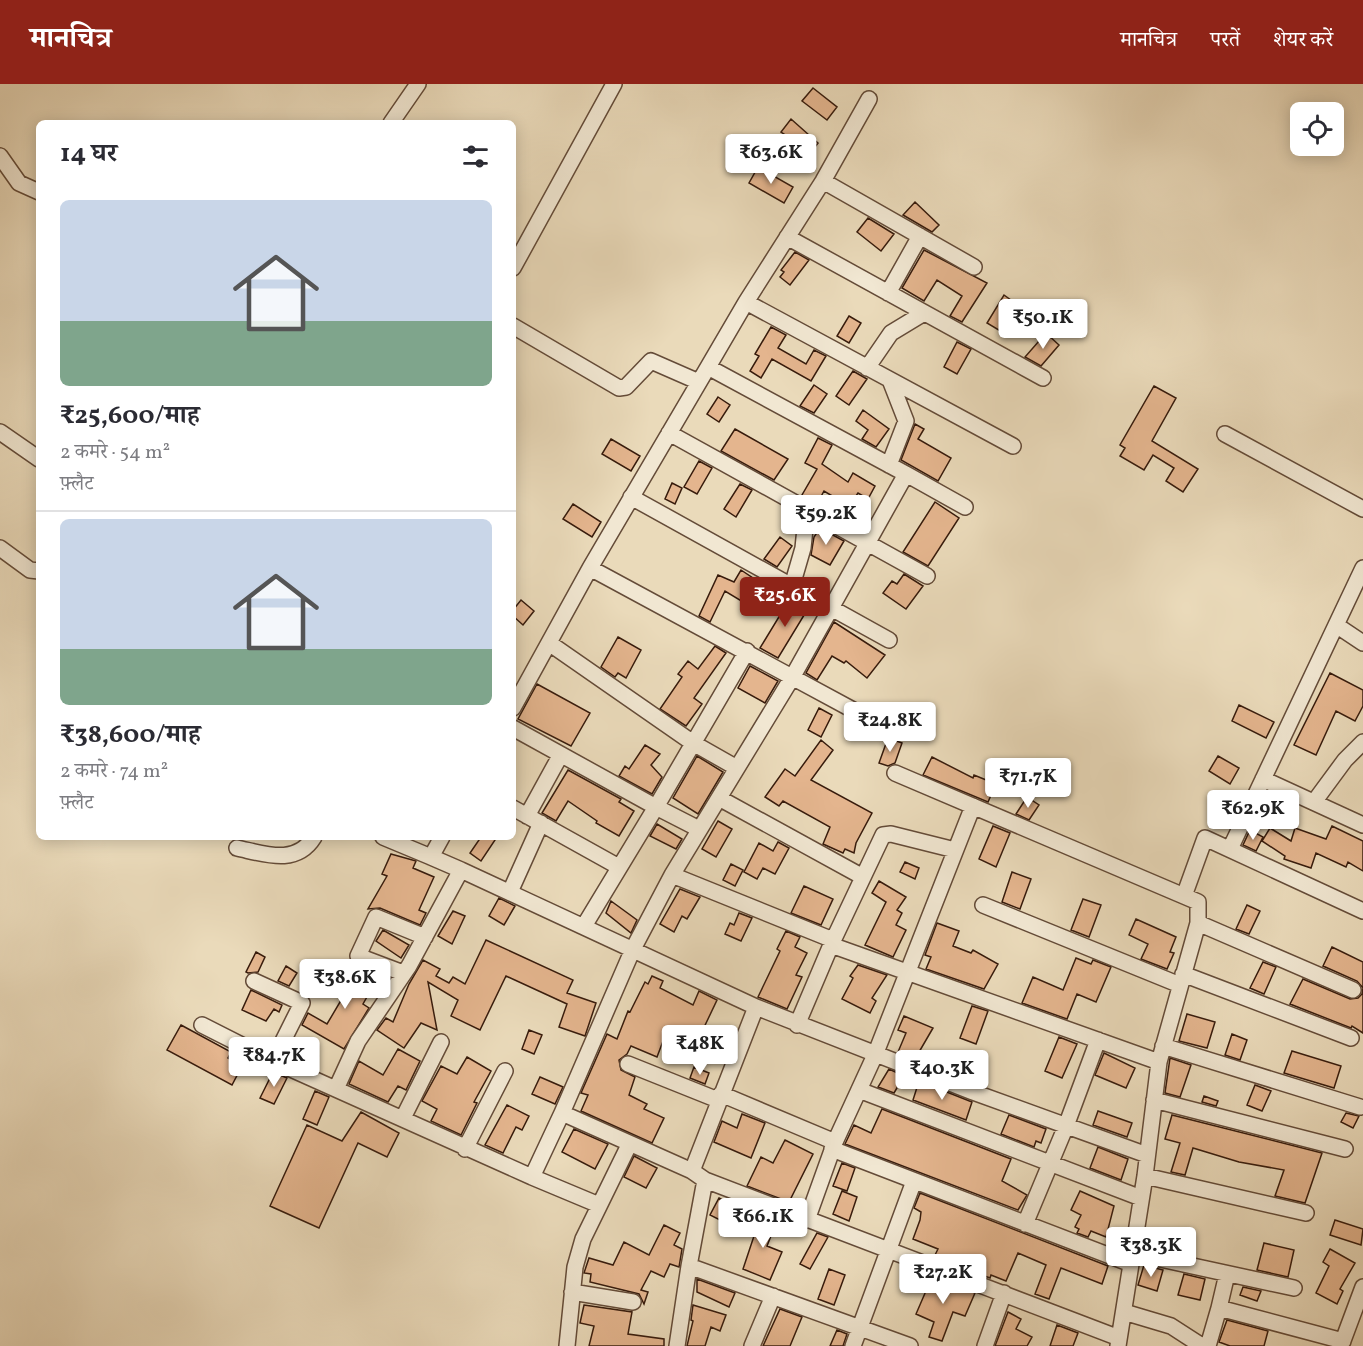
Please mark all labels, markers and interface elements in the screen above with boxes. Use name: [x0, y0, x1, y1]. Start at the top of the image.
text: मानचित्र: [30, 20, 112, 59]
text: मानचित्र: [1120, 26, 1177, 55]
text: परतें: [1210, 26, 1240, 55]
text: शेयर करें: [1273, 26, 1333, 55]
map controls: [1290, 102, 1344, 156]
button: locate: [1290, 102, 1344, 156]
pin: ₹63.6K: [722, 134, 820, 185]
text: 14 घर: [60, 136, 117, 172]
text: ₹63.6K: [739, 139, 803, 167]
icon: filters: [459, 140, 492, 173]
icon: home: [222, 239, 330, 347]
pin: ₹50.1K: [994, 299, 1092, 350]
text: ₹50.1K: [1012, 304, 1074, 332]
text: ₹25,600/माह: [60, 398, 200, 434]
text: 2 कमरे · 54 m²: [60, 439, 170, 467]
text: फ़्लैट: [60, 471, 93, 499]
pin: ₹59.2K: [777, 495, 875, 546]
text: ₹59.2K: [795, 500, 857, 528]
icon: home: [222, 558, 330, 666]
pin: ₹25.6K: [736, 577, 834, 628]
text: ₹25.6K: [754, 582, 816, 610]
pin: ₹24.8K: [841, 702, 939, 753]
text: ₹24.8K: [858, 707, 922, 735]
text: ₹38,600/माह: [60, 717, 201, 753]
text: 2 कमरे · 74 m²: [60, 758, 168, 786]
pin: ₹71.7K: [979, 758, 1077, 809]
text: ₹71.7K: [999, 763, 1057, 791]
text: फ़्लैट: [60, 790, 93, 818]
pin: ₹62.9K: [1204, 790, 1302, 841]
text: ₹62.9K: [1221, 795, 1285, 823]
pin: ₹38.6K: [296, 959, 394, 1010]
text: ₹38.6K: [313, 964, 377, 992]
pin: ₹48K: [664, 1025, 736, 1076]
text: ₹48K: [676, 1030, 724, 1058]
pin: ₹84.7K: [225, 1037, 323, 1088]
text: ₹84.7K: [243, 1042, 305, 1070]
pin: ₹40.3K: [893, 1050, 991, 1101]
text: ₹40.3K: [909, 1055, 975, 1083]
pin: ₹66.1K: [714, 1198, 812, 1249]
text: ₹66.1K: [732, 1203, 794, 1231]
pin: ₹38.3K: [1102, 1227, 1200, 1278]
text: ₹38.3K: [1120, 1232, 1182, 1260]
pin: ₹27.2K: [894, 1254, 992, 1305]
text: ₹27.2K: [913, 1259, 973, 1287]

